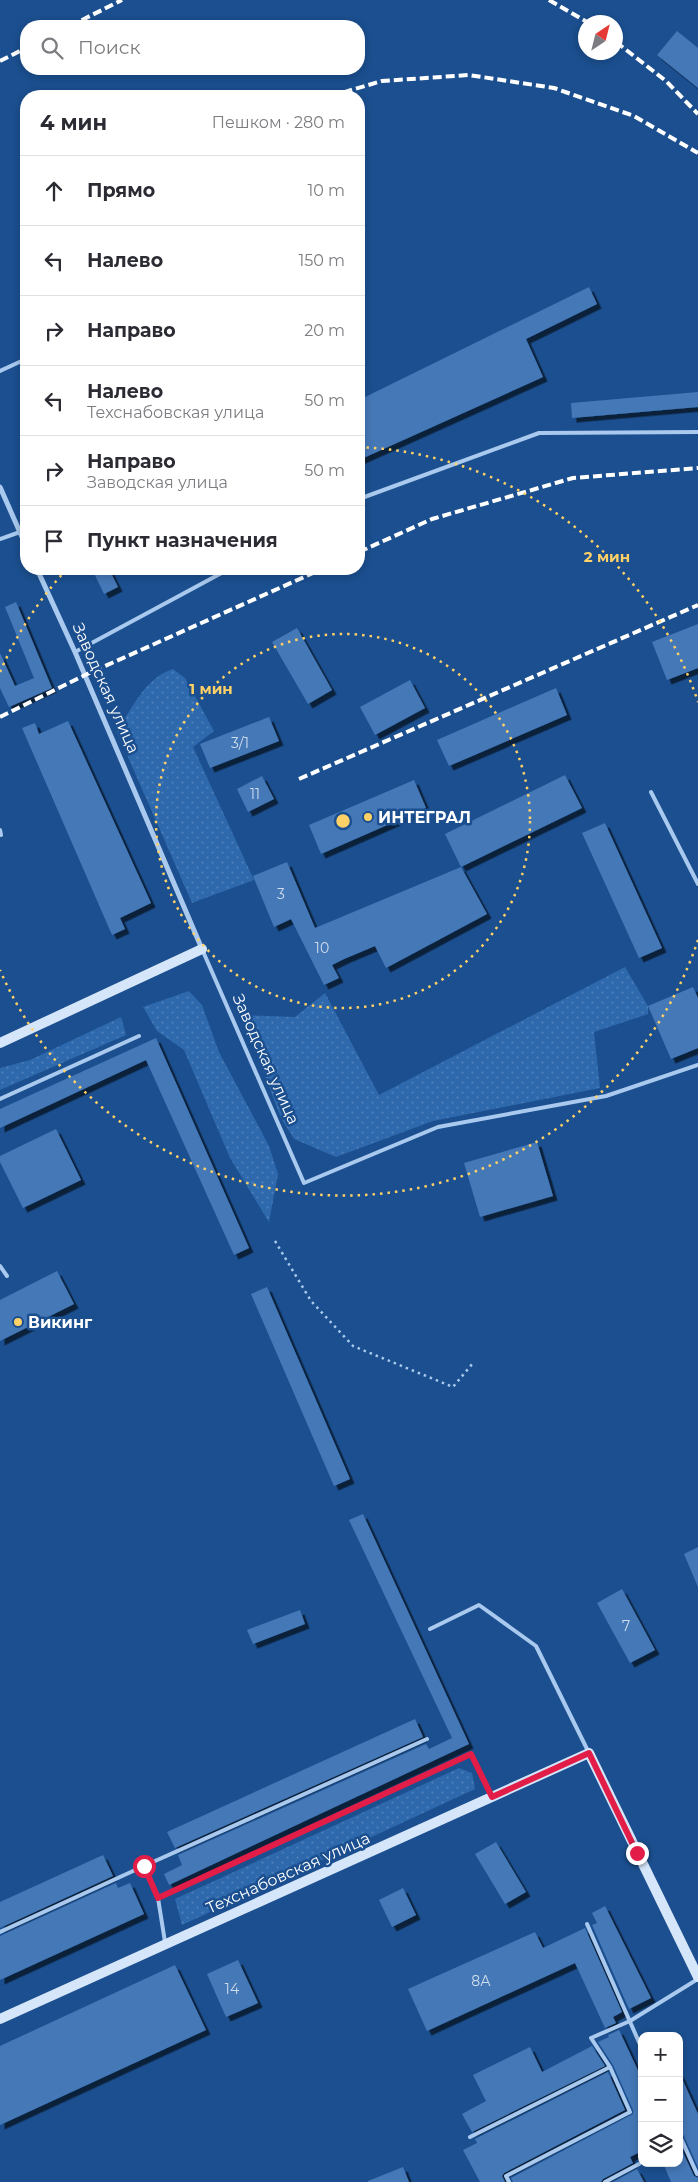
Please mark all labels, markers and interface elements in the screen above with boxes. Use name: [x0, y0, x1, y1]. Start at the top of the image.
north arrow: [578, 15, 623, 60]
search box: [20, 20, 365, 75]
icon: search: [38, 34, 66, 62]
text: Поиск: [78, 36, 141, 59]
text: 4 мин: [40, 110, 107, 135]
text: Пешком · 280 m: [212, 113, 345, 132]
icon: ahead: [40, 177, 68, 205]
text: Прямо: [87, 179, 155, 202]
text: 10 m: [307, 181, 345, 200]
icon: left: [40, 247, 68, 275]
text: Налево: [87, 249, 163, 272]
text: 150 m: [298, 251, 345, 270]
icon: right: [40, 317, 68, 345]
text: Направо: [87, 319, 176, 342]
text: 20 m: [304, 321, 345, 340]
text: Налево: [87, 380, 163, 403]
icon: left: [40, 387, 68, 415]
text: 50 m: [304, 391, 345, 410]
text: Техснабовская улица: [87, 403, 264, 422]
text: Направо: [87, 450, 176, 473]
icon: right: [40, 457, 68, 485]
text: 50 m: [304, 461, 345, 480]
text: Заводская улица: [87, 473, 228, 492]
icon: arrive: [40, 527, 68, 555]
text: Пункт назначения: [87, 529, 278, 552]
text: 2 мин: [584, 547, 630, 566]
street label: Заводская улица: [69, 620, 143, 756]
text: 1 мин: [189, 679, 233, 698]
house number: 3/1: [231, 734, 249, 752]
house number: 11: [250, 785, 260, 803]
place label: ИНТЕГРАЛ: [378, 808, 471, 827]
marker: ИНТЕГРАЛ: [362, 811, 374, 823]
centre of rings: [334, 812, 352, 830]
house number: 3: [277, 885, 285, 903]
house number: 10: [315, 939, 329, 957]
street label: Заводская улица: [229, 991, 303, 1127]
place label: Викинг: [28, 1313, 93, 1332]
marker: Викинг: [12, 1316, 24, 1328]
house number: 7: [622, 1617, 630, 1635]
street label: Техснабовская улица: [203, 1828, 373, 1918]
route end: [626, 1842, 649, 1865]
route start: [133, 1855, 156, 1878]
house number: 8А: [471, 1972, 491, 1990]
house number: 14: [225, 1980, 240, 1998]
map controls: [638, 2032, 683, 2167]
button: +: [638, 2032, 683, 2077]
button: −: [638, 2077, 683, 2122]
button: layers: [638, 2122, 683, 2167]

